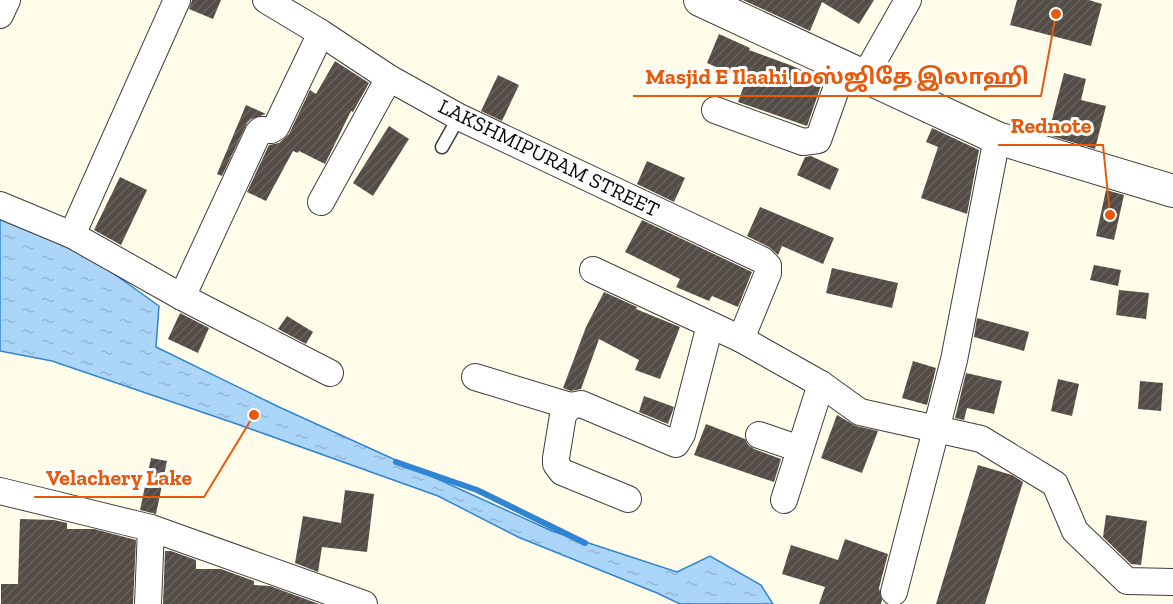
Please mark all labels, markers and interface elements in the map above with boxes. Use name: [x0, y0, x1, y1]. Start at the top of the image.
callout: Masjid E Ilaahi மஸ்ஜிதே இலாஹி: [633, 56, 1041, 96]
text: Masjid E Ilaahi மஸ்ஜிதே இலாஹி: [645, 63, 1029, 92]
street label: LAKSHMIPURAM STREET: [435, 93, 664, 222]
callout: Rednote: [998, 105, 1103, 145]
text: Rednote: [1011, 112, 1092, 139]
callout: Velachery Lake: [34, 457, 204, 497]
text: Velachery Lake: [46, 464, 192, 491]

